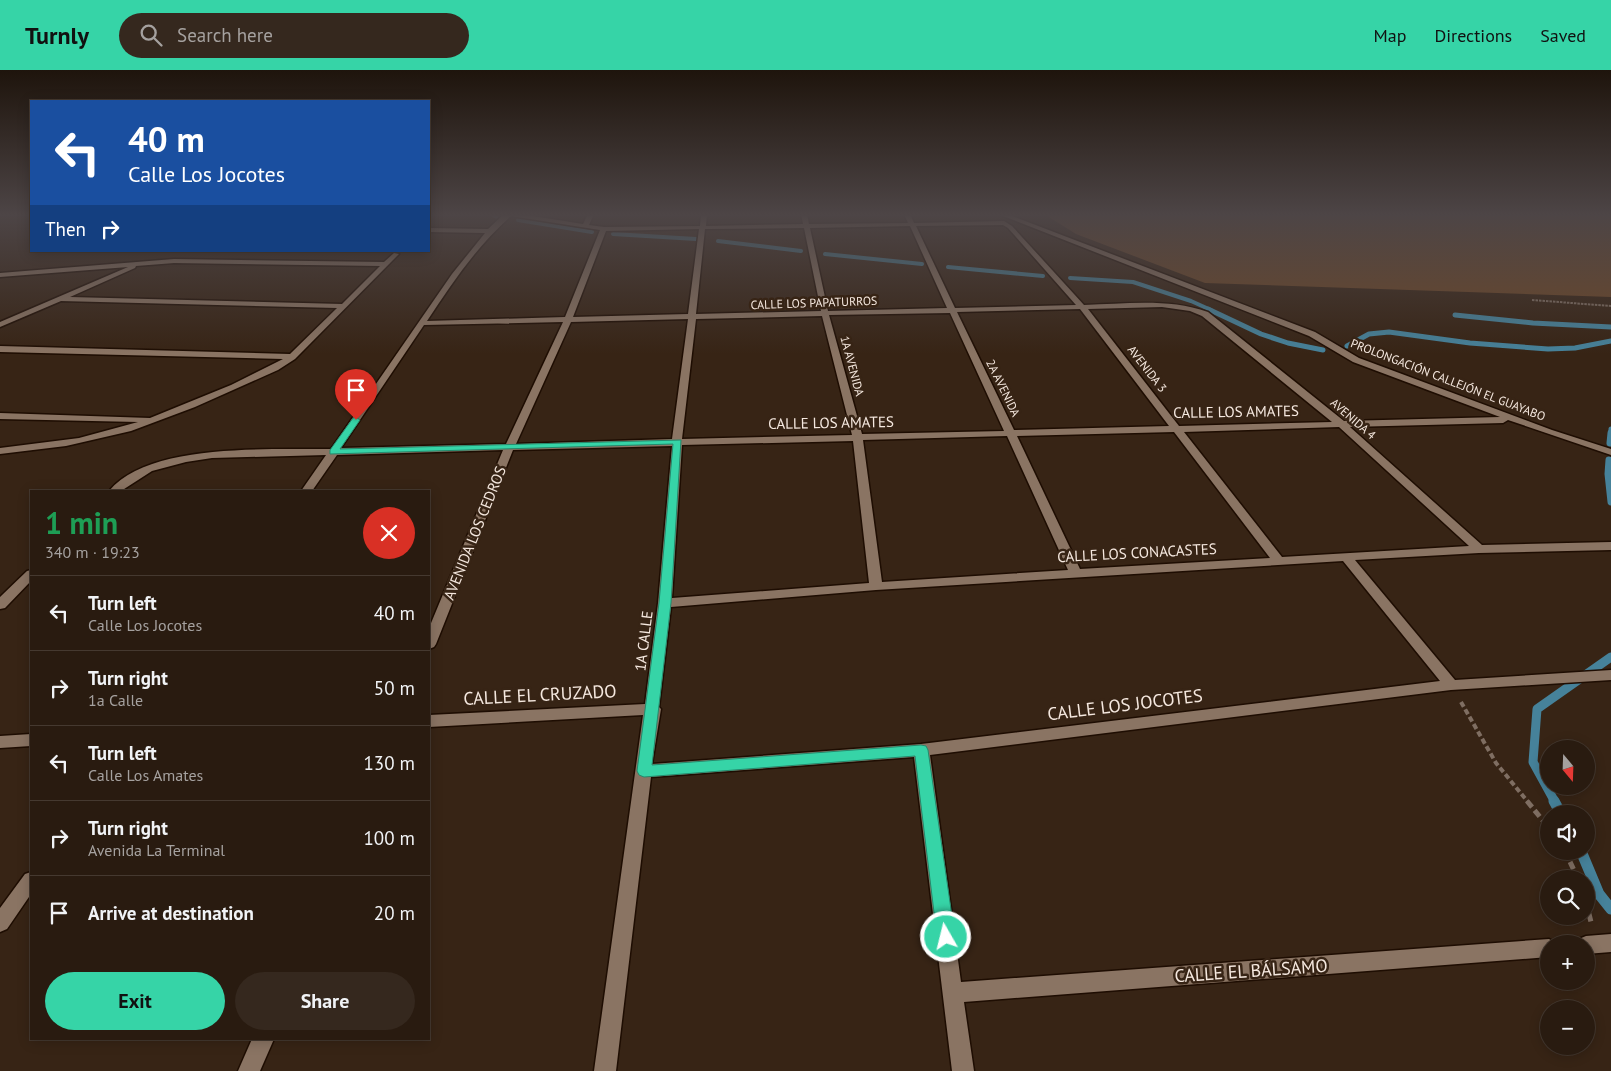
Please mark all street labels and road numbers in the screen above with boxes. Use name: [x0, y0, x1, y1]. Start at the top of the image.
street label: CALLE LOS PAPATURROS: [750, 293, 878, 312]
street label: 1A AVENIDA: [837, 334, 868, 398]
street label: PROLONGACIÓN CALLEJÓN EL GUAYABO: [1349, 335, 1548, 424]
street label: AVENIDA 3: [1125, 342, 1170, 395]
street label: 2A AVENIDA: [983, 357, 1024, 419]
street label: AVENIDA 4: [1328, 395, 1379, 443]
street label: CALLE LOS AMATES: [1173, 401, 1299, 422]
street label: CALLE LOS AMATES: [768, 412, 894, 433]
street label: AVENIDA LOS CEDROS: [439, 463, 510, 602]
street label: CALLE LOS CONACASTES: [1057, 539, 1217, 566]
street label: 1A CALLE: [630, 610, 657, 672]
street label: CALLE EL CRUZADO: [463, 679, 617, 710]
street label: CALLE LOS JOCOTES: [1046, 684, 1204, 725]
street label: CALLE EL BÁLSAMO: [1174, 954, 1328, 987]

